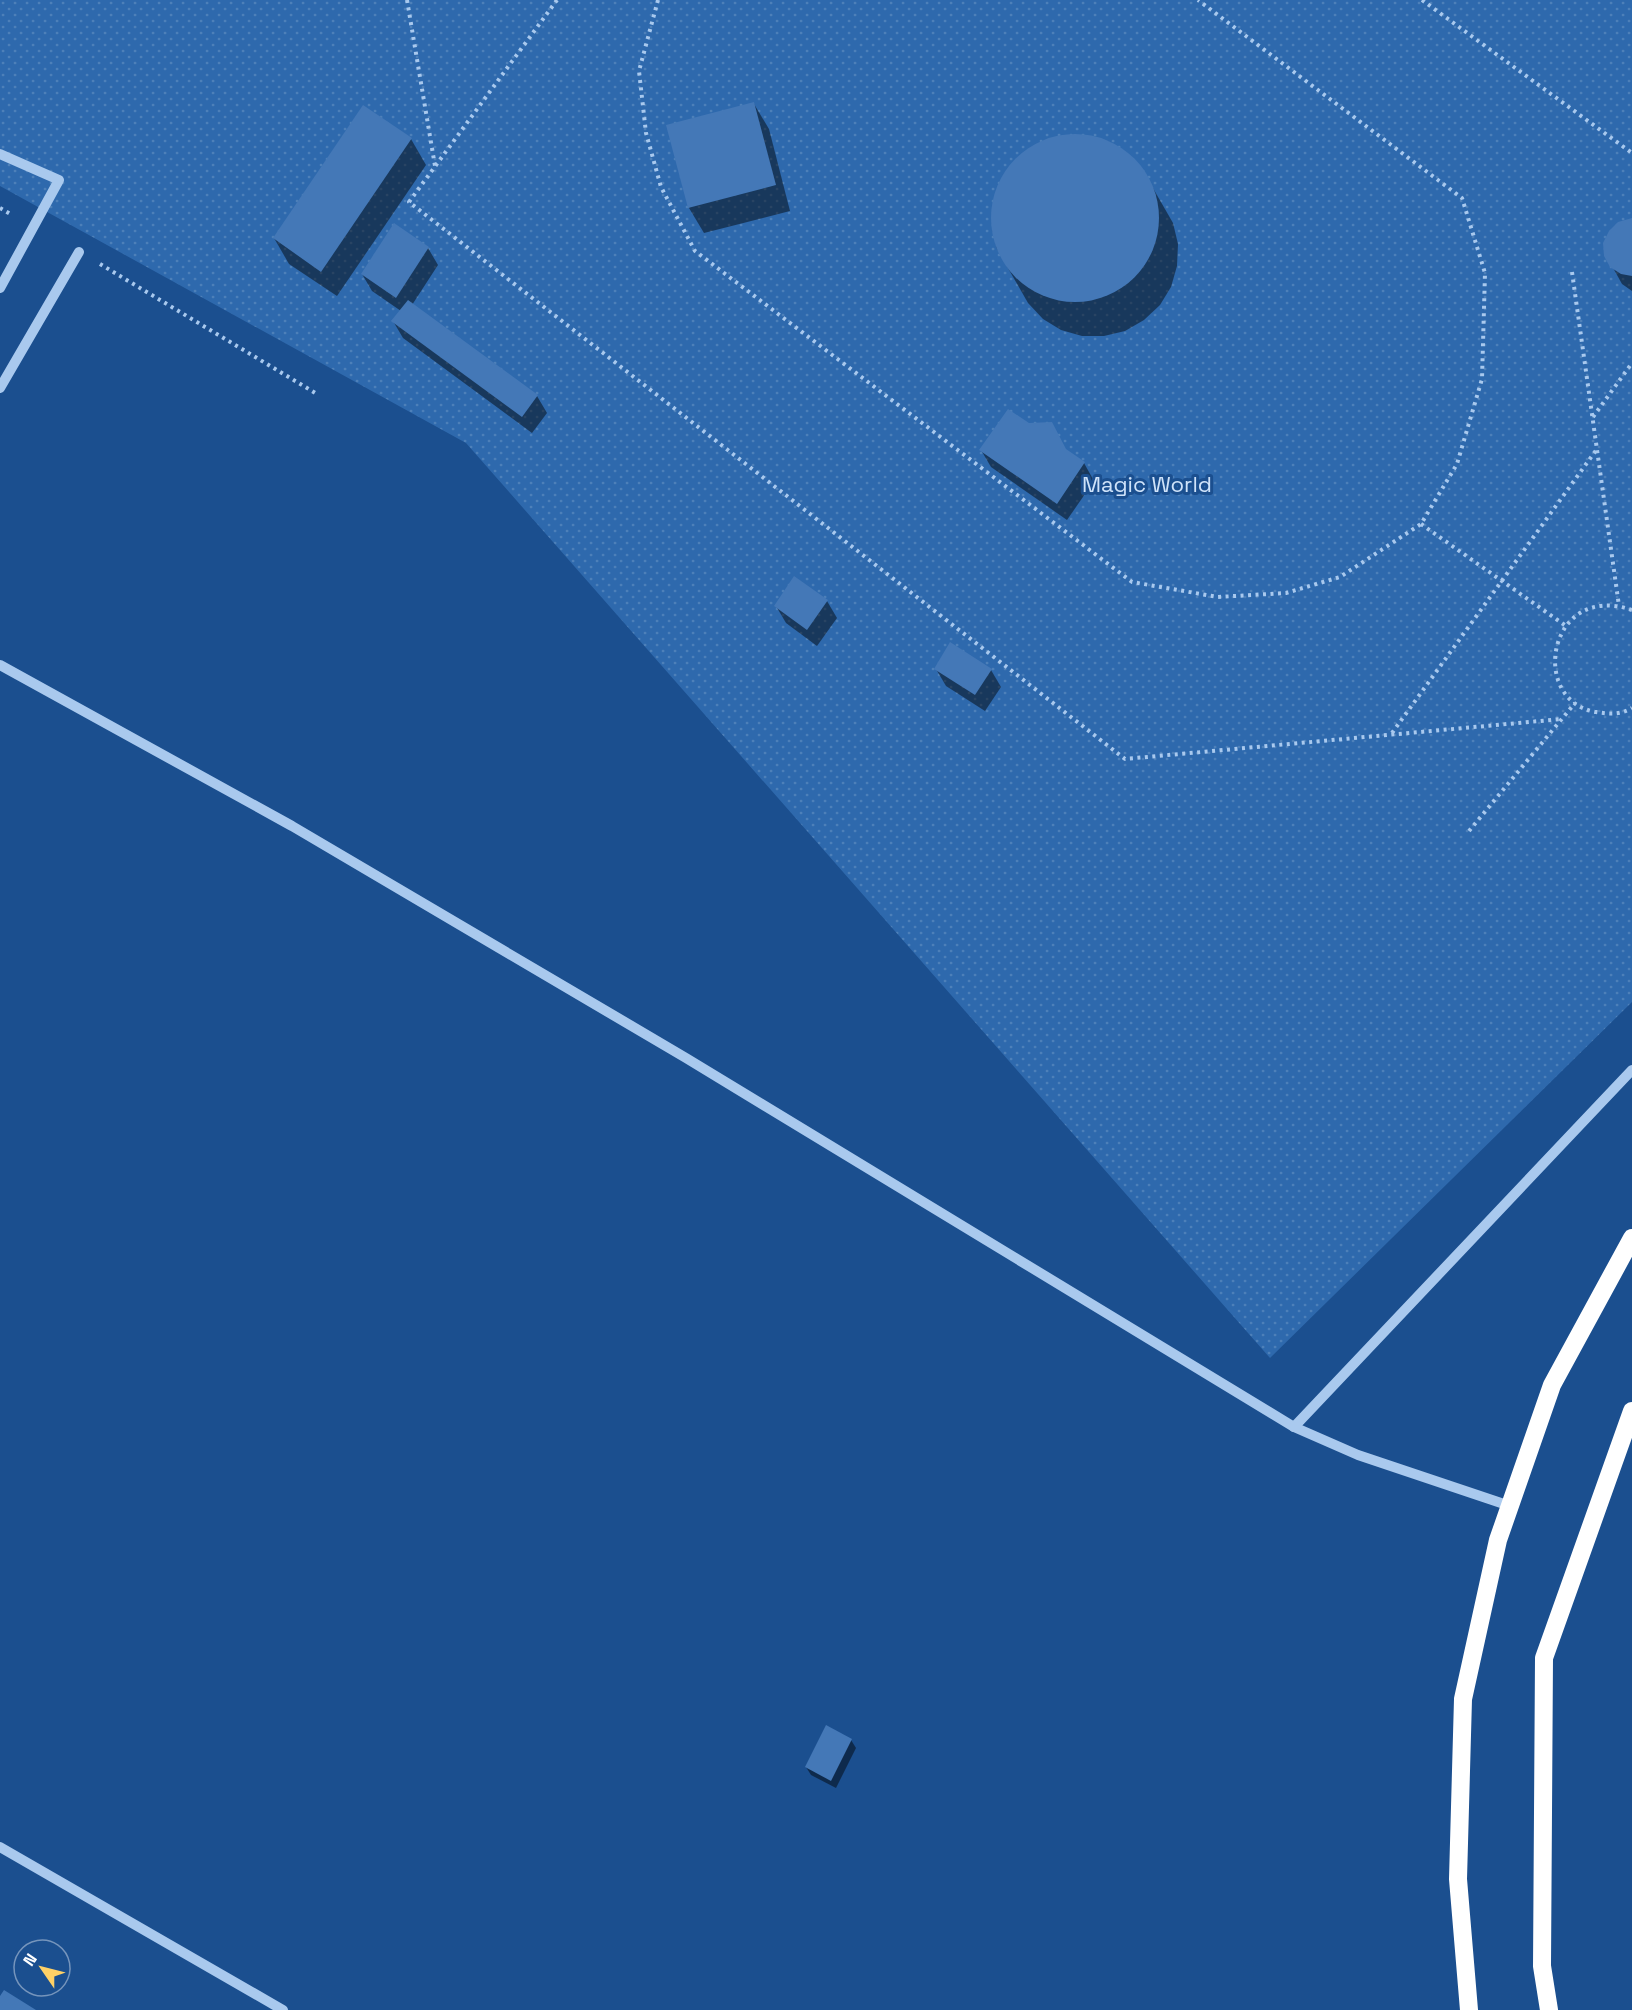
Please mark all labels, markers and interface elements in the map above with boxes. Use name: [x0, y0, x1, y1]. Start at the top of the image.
park label: Magic World: [1082, 470, 1212, 498]
north arrow: [12, 1938, 72, 1998]
text: N: [18, 1949, 42, 1970]

